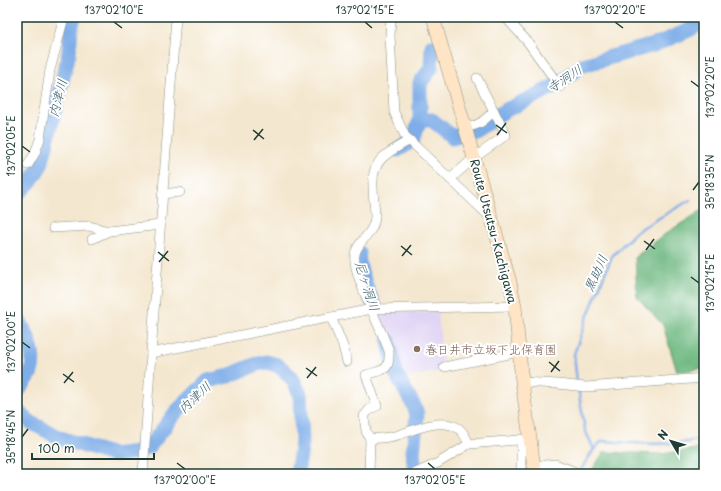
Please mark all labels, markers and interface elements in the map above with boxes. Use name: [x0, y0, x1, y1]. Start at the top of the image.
text: 137°02'10"E: [84, 2, 144, 17]
text: 137°02'15"E: [336, 2, 394, 17]
text: 137°02'20"E: [584, 2, 646, 17]
text: 137°02'20"E: [702, 56, 717, 118]
water label: 寺洞川: [542, 59, 586, 97]
water label: 内津川: [43, 77, 71, 119]
text: 137°02'05"E: [3, 115, 18, 177]
text: 35°18'35"N: [702, 154, 717, 209]
street label: Route Utsutsu-Kachigawa: [466, 157, 522, 306]
water label: 黒助川: [578, 251, 612, 295]
text: 137°02'15"E: [702, 254, 717, 312]
water label: 尼ヶ洞川: [351, 258, 385, 314]
text: 137°02'00"E: [3, 311, 18, 373]
place label: 春日井市立坂下北保育園: [425, 340, 557, 358]
marker: 春日井市立坂下北保育園: [412, 344, 422, 354]
water label: 内津川: [173, 377, 215, 417]
text: 35°18'45"N: [3, 409, 18, 464]
north arrow: [651, 421, 691, 461]
text: N: [653, 426, 672, 443]
scale bar: [32, 435, 154, 461]
text: 100 m: [38, 439, 75, 457]
text: 137°02'00"E: [154, 472, 216, 487]
text: 137°02'05"E: [404, 472, 466, 487]

